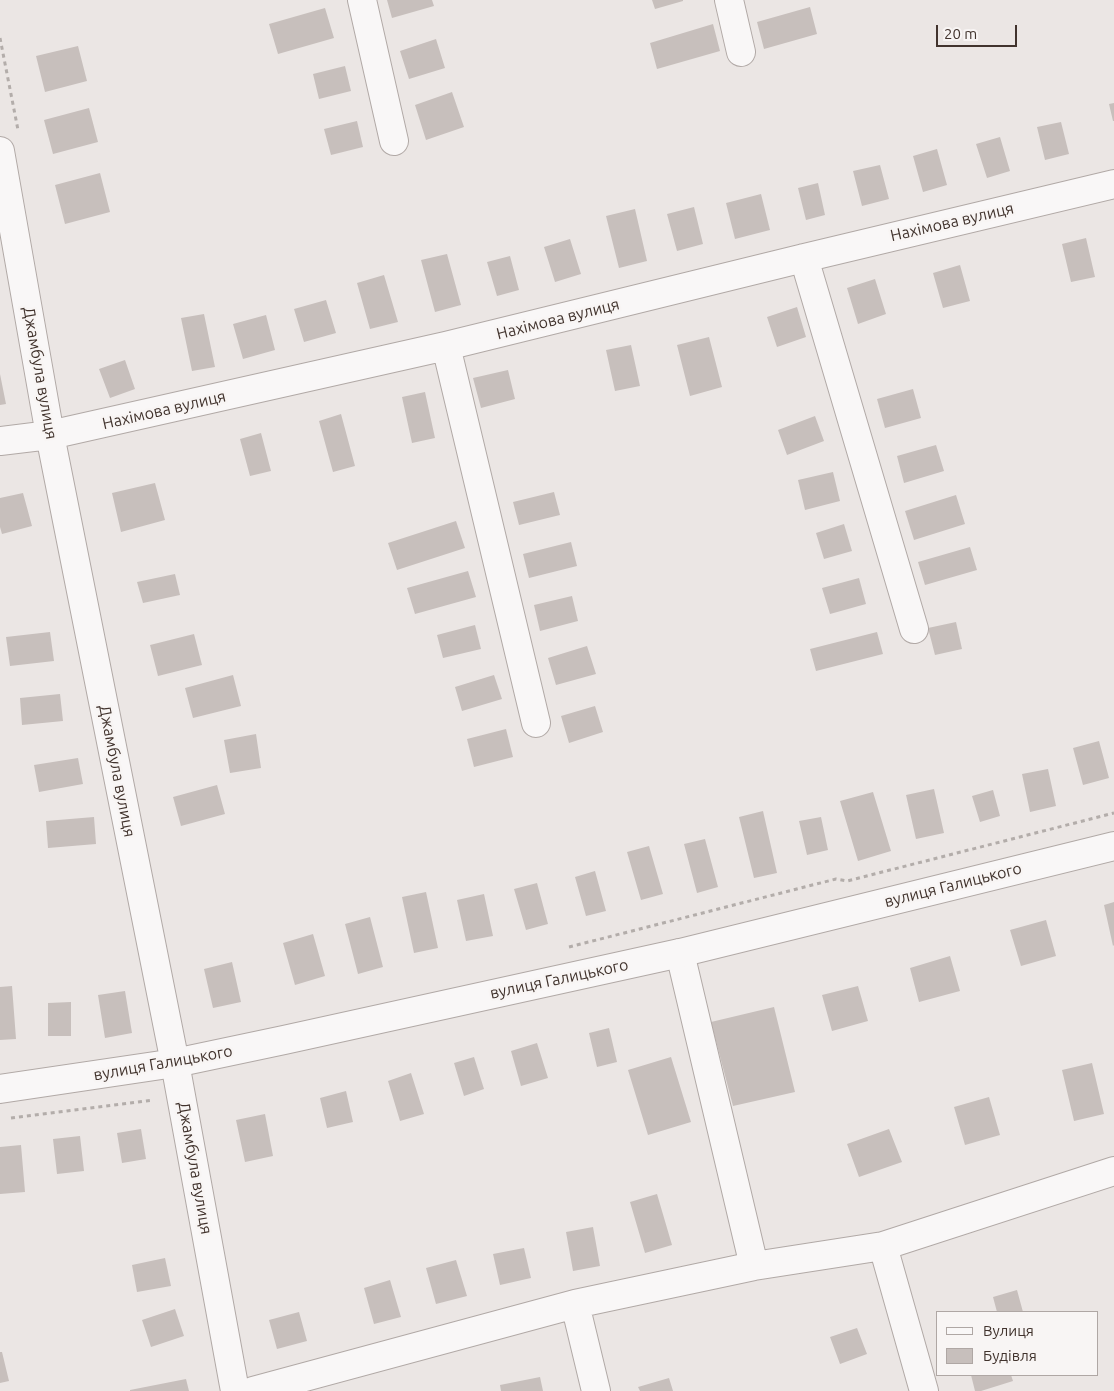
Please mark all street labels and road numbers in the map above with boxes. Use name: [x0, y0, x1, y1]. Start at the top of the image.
street label: Нахімова вулиця: [888, 198, 1016, 246]
street label: Нахімова вулиця: [495, 294, 621, 344]
street label: Джамбула вулиця: [19, 305, 61, 441]
street label: Нахімова вулиця: [100, 386, 228, 434]
street label: Джамбула вулиця: [95, 703, 139, 839]
street label: вулиця Галицького: [882, 859, 1024, 911]
street label: вулиця Галицького: [488, 955, 630, 1003]
street label: вулиця Галицького: [92, 1041, 234, 1085]
street label: Джамбула вулиця: [174, 1100, 216, 1236]

